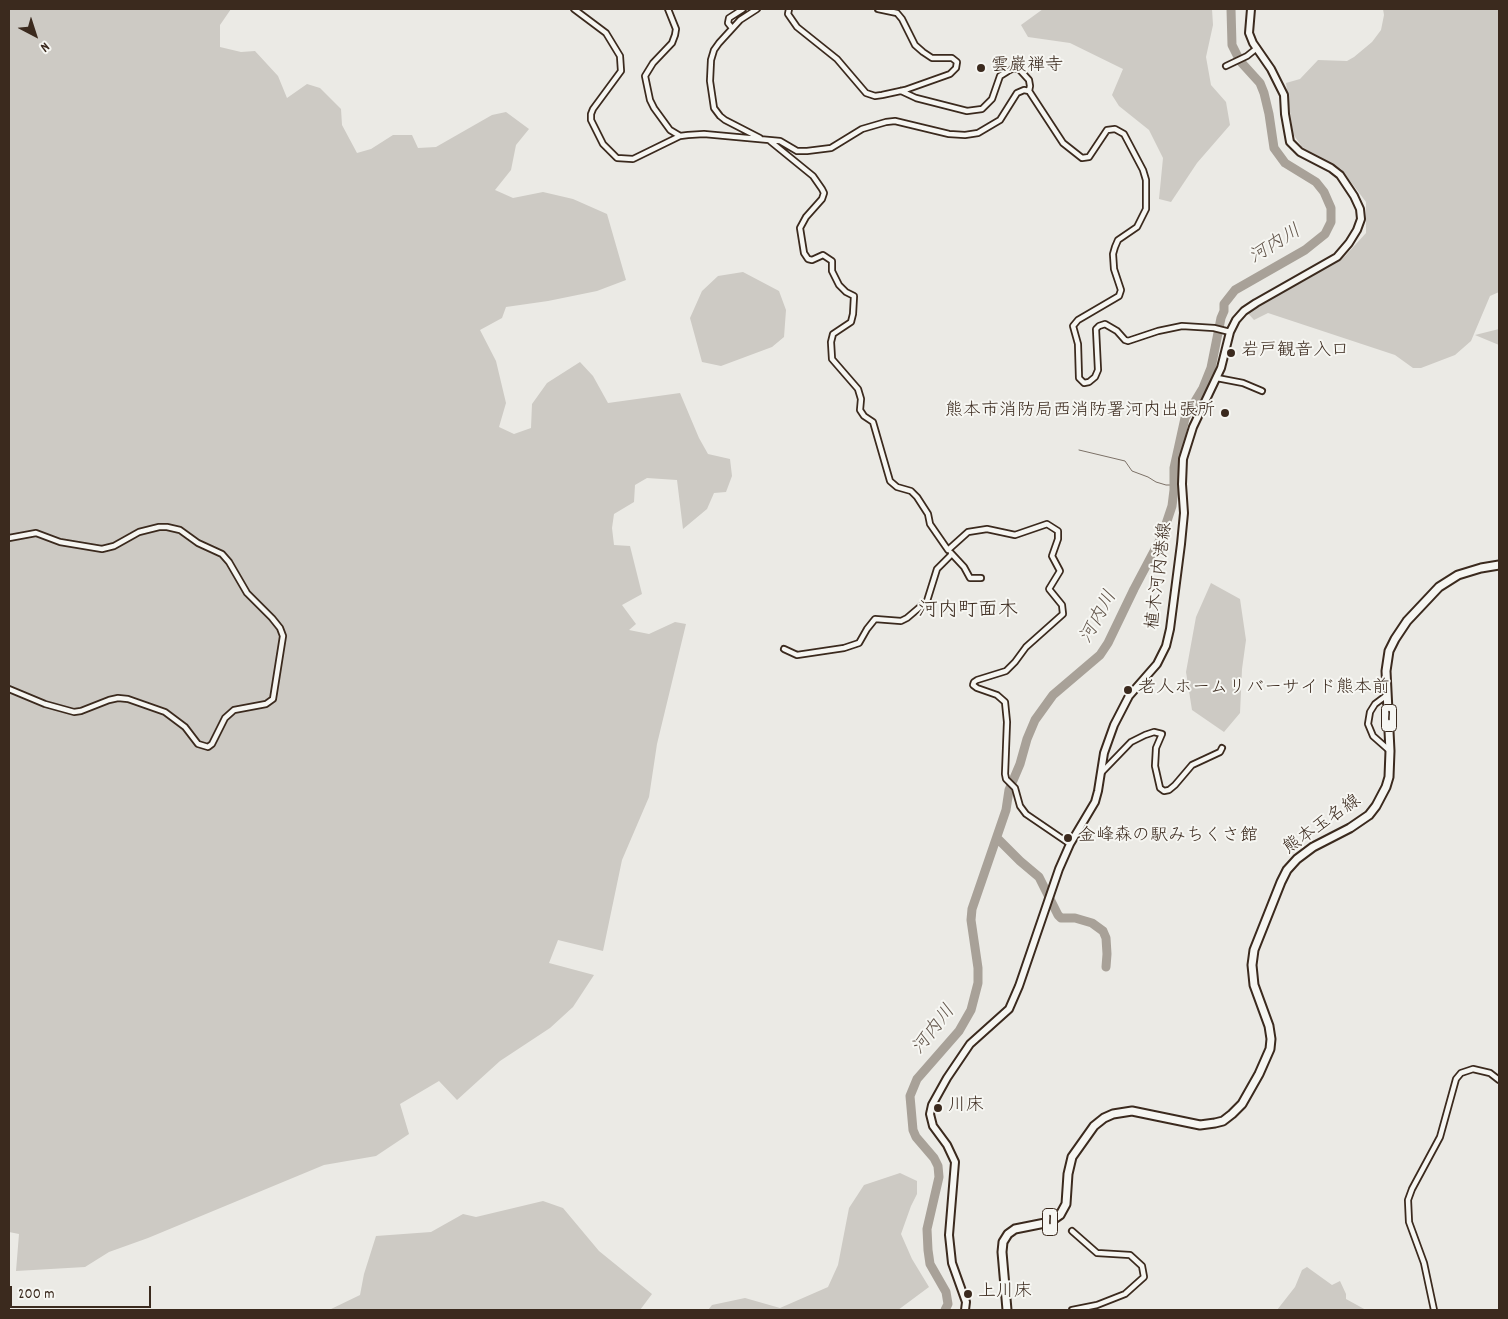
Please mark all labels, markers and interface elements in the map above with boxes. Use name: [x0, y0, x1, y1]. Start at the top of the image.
north arrow: [10, 10, 60, 60]
text: N: [36, 37, 54, 56]
place label: 雲巌禅寺: [991, 57, 1063, 79]
marker: 雲巌禅寺: [975, 62, 987, 74]
water label: 河内川: [1246, 221, 1306, 271]
place label: 岩戸観音入口: [1241, 342, 1349, 364]
marker: 岩戸観音入口: [1225, 347, 1237, 359]
place label: 熊本市消防局西消防署河内出張所: [945, 402, 1215, 424]
marker: 熊本市消防局西消防署河内出張所: [1219, 407, 1231, 419]
street label: 植木河内港線: [1144, 521, 1178, 631]
water label: 河内川: [1076, 588, 1124, 648]
district label: 河内町面木: [918, 600, 1018, 624]
place label: 老人ホームリバーサイド熊本前: [1138, 679, 1390, 701]
marker: 老人ホームリバーサイド熊本前: [1122, 684, 1134, 696]
road number: 1: [1382, 704, 1396, 731]
street label: 熊本玉名線: [1280, 791, 1366, 861]
place label: 金峰森の駅みちくさ館: [1078, 827, 1258, 849]
marker: 金峰森の駅みちくさ館: [1062, 832, 1074, 844]
water label: 河内川: [908, 1002, 962, 1060]
place label: 川床: [948, 1097, 984, 1119]
marker: 川床: [932, 1102, 944, 1114]
road number: 1: [1042, 1208, 1058, 1236]
scale bar: [12, 1276, 154, 1308]
place label: 上川床: [978, 1283, 1032, 1305]
text: 200 m: [18, 1284, 55, 1306]
marker: 上川床: [962, 1288, 974, 1300]

